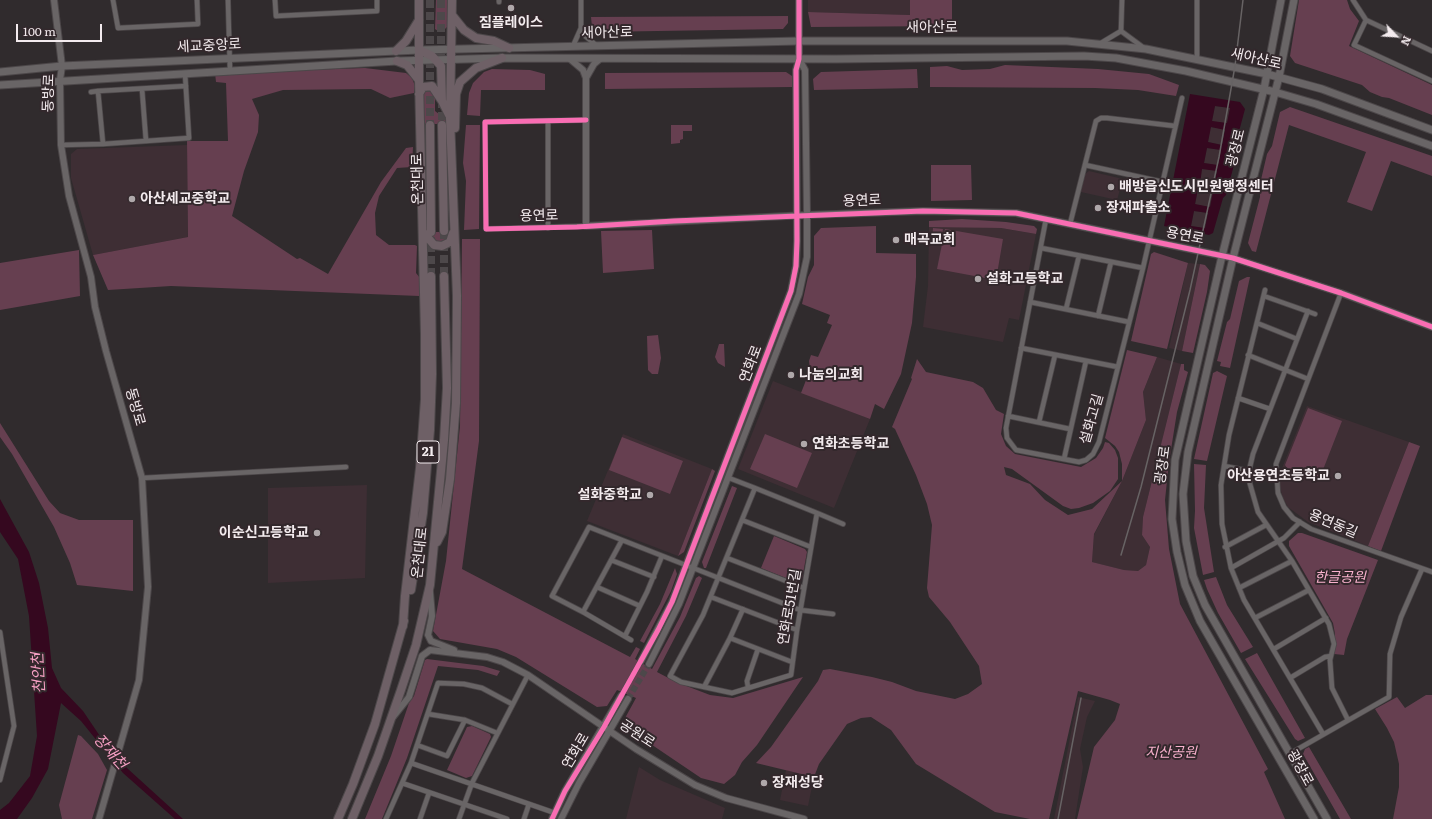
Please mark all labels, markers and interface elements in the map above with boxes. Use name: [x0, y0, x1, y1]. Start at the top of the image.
marker: 짐플레이스: [506, 3, 516, 13]
place label: 짐플레이스: [479, 15, 543, 31]
scale bar: [18, 16, 104, 42]
north arrow: [1376, 16, 1416, 56]
street label: 새아산로: [906, 20, 958, 36]
text: 100 m: [23, 22, 56, 40]
street label: 새아산로: [581, 24, 633, 42]
text: N: [1398, 33, 1416, 49]
street label: 세교중앙로: [176, 36, 242, 56]
street label: 새아산로: [1229, 45, 1283, 73]
street label: 동방로: [40, 73, 58, 113]
street label: 광장로: [1223, 127, 1249, 169]
street label: 온천대로: [409, 153, 427, 205]
place label: 배방읍신도시민원행정센터: [1119, 179, 1274, 195]
marker: 배방읍신도시민원행정센터: [1106, 182, 1116, 192]
place label: 아산세교중학교: [140, 191, 230, 207]
street label: 용연로: [842, 192, 882, 210]
marker: 아산세교중학교: [127, 194, 137, 204]
place label: 장재파출소: [1106, 200, 1170, 216]
marker: 장재파출소: [1093, 203, 1103, 213]
street label: 용연로: [520, 207, 558, 225]
street label: 용연로: [1164, 224, 1206, 248]
place label: 매곡교회: [904, 232, 956, 248]
marker: 매곡교회: [891, 235, 901, 245]
place label: 설화고등학교: [986, 271, 1063, 287]
marker: 설화고등학교: [973, 274, 983, 284]
street label: 연화로: [736, 343, 766, 385]
place label: 나눔의교회: [799, 367, 863, 383]
marker: 나눔의교회: [786, 370, 796, 380]
street label: 동방로: [122, 386, 148, 428]
street label: 설화고길: [1077, 392, 1107, 446]
place label: 연화초등학교: [812, 436, 889, 452]
marker: 연화초등학교: [799, 439, 809, 449]
road number: 21: [417, 441, 439, 463]
street label: 광장로: [1152, 445, 1174, 485]
place label: 아산용연초등학교: [1227, 468, 1330, 484]
marker: 아산용연초등학교: [1333, 471, 1343, 481]
place label: 설화중학교: [578, 487, 642, 503]
marker: 설화중학교: [645, 490, 655, 500]
street label: 용연동길: [1306, 506, 1360, 542]
place label: 이순신고등학교: [219, 525, 309, 541]
street label: 온천대로: [409, 527, 431, 579]
marker: 이순신고등학교: [312, 528, 322, 538]
street label: 연화로51번길: [775, 568, 805, 646]
park label: 한글공원: [1314, 570, 1366, 586]
water label: 천안천: [29, 652, 49, 694]
street label: 공원로: [616, 716, 658, 752]
street label: 연화로: [559, 730, 593, 772]
water label: 장재천: [89, 731, 131, 773]
park label: 지산공원: [1145, 745, 1197, 761]
street label: 광장로: [1283, 747, 1317, 789]
place label: 장재성당: [772, 775, 824, 791]
marker: 장재성당: [759, 778, 769, 788]

